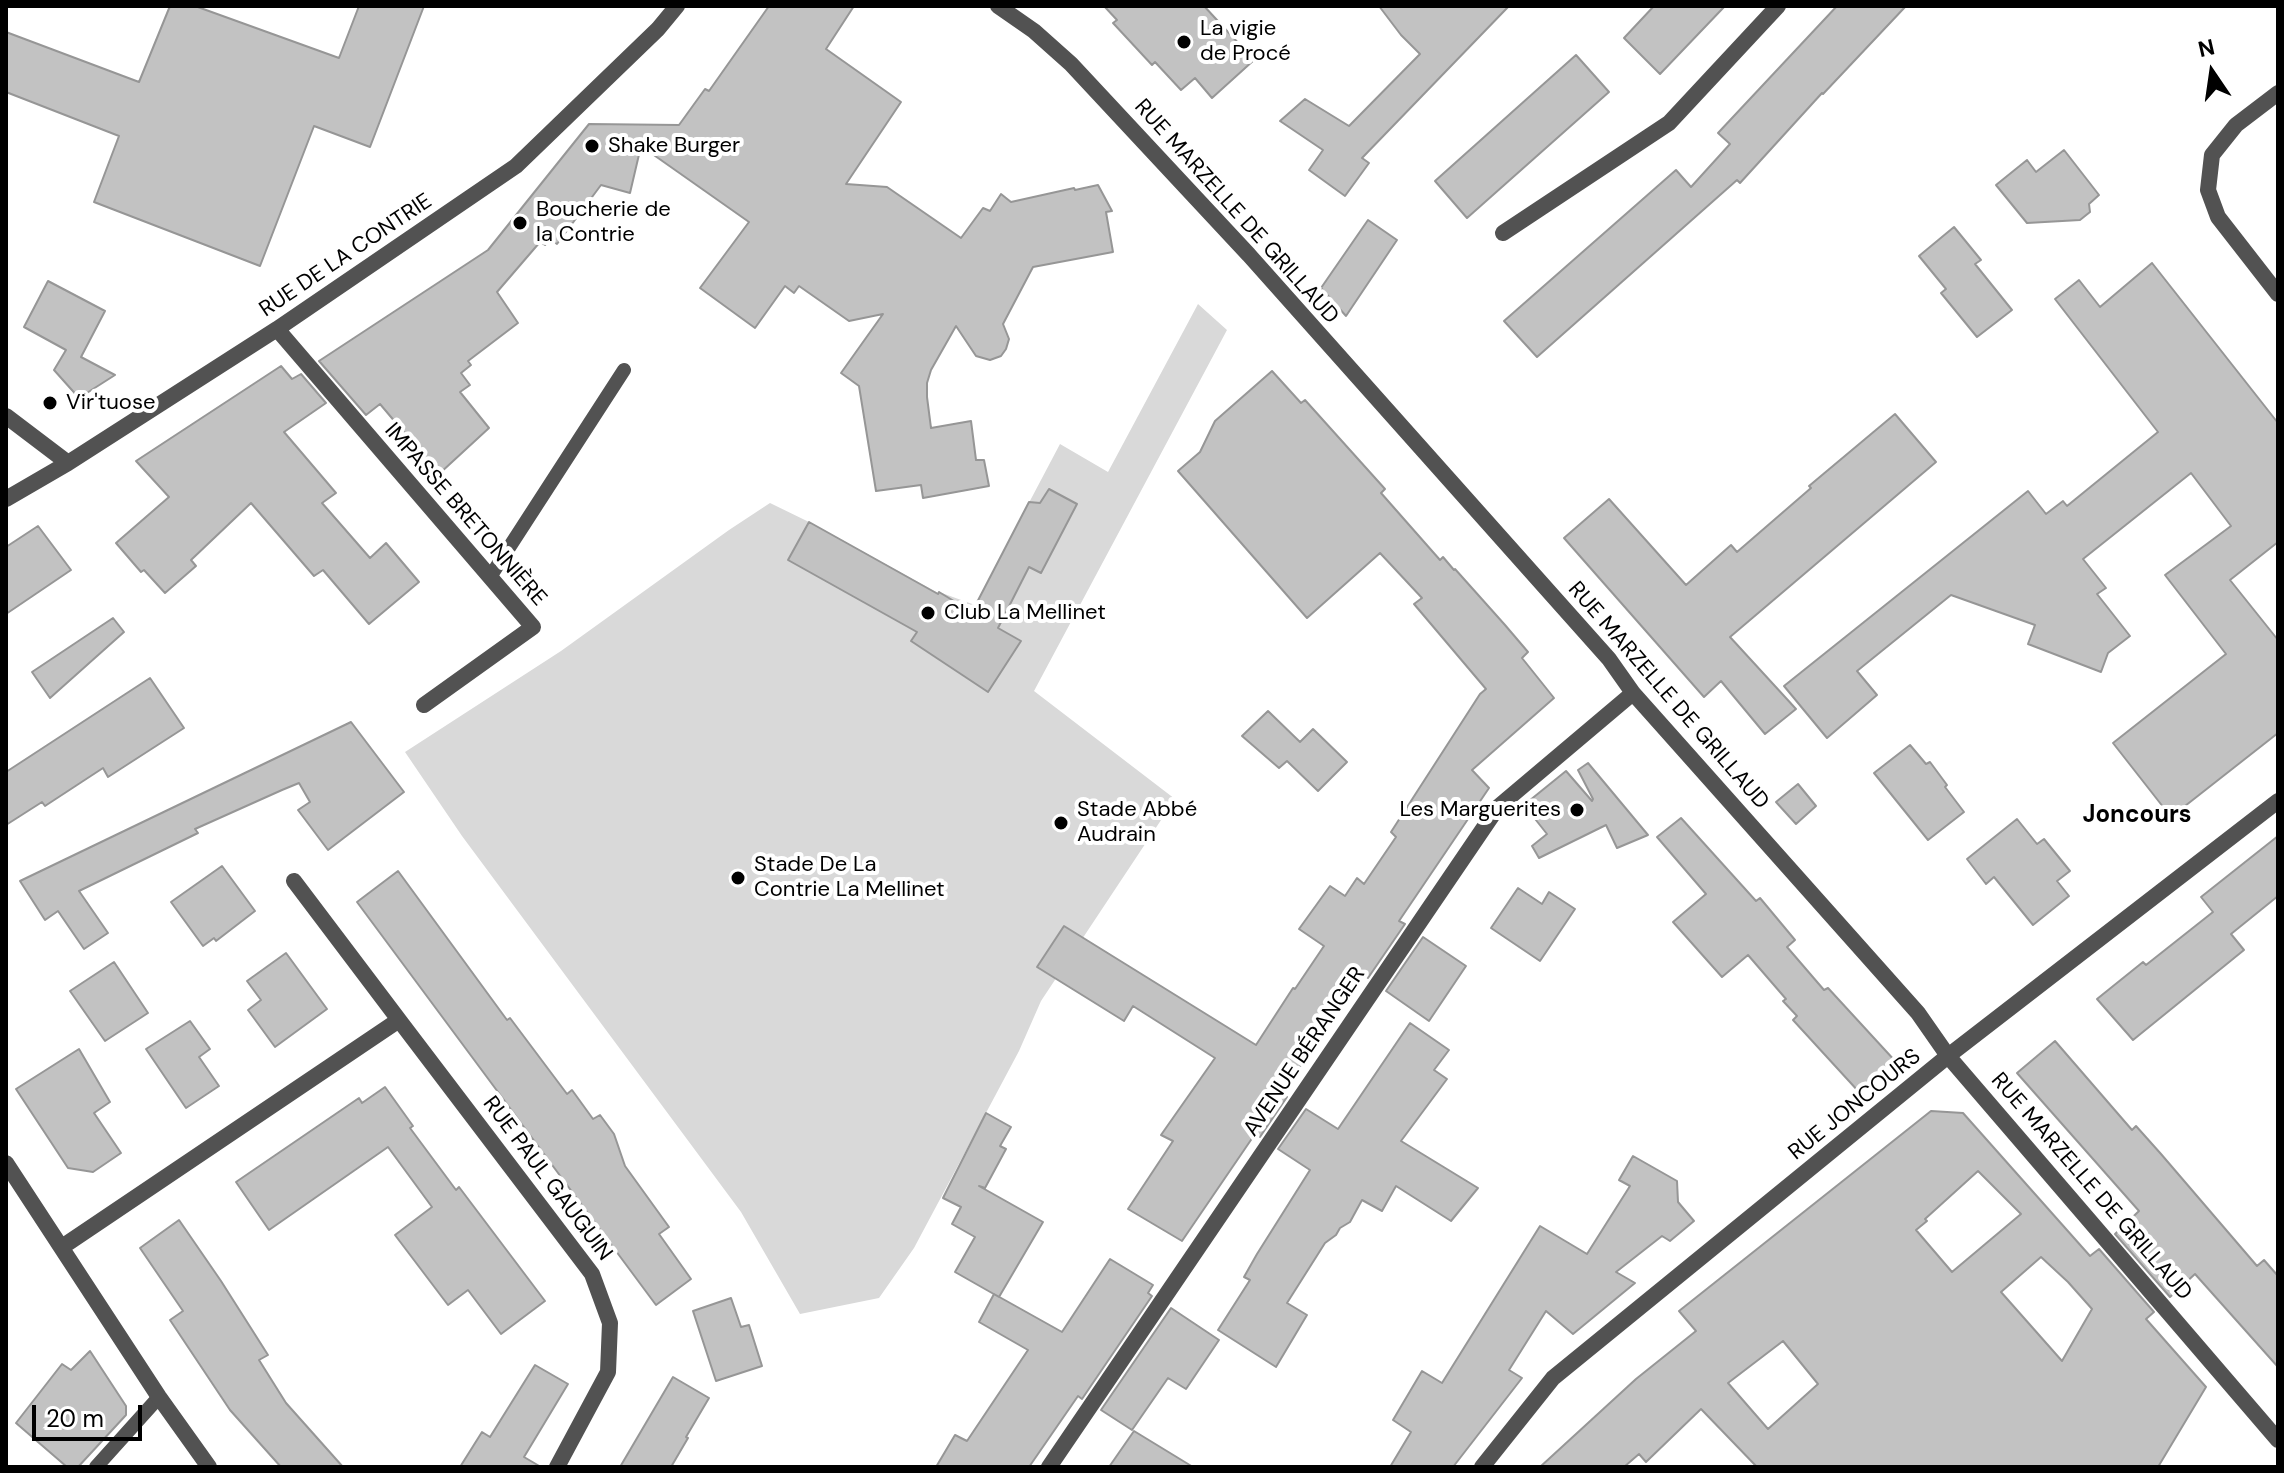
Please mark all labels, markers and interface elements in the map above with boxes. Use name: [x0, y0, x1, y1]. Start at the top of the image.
place label: La vigie de Procé: [1200, 16, 1291, 68]
north arrow: [2172, 32, 2252, 112]
text: N: [2195, 32, 2218, 64]
marker: La vigie de Procé: [1175, 33, 1193, 51]
street label: RUE MARZELLE DE GRILLAUD: [1128, 94, 1344, 330]
place label: Shake Burger: [608, 133, 740, 159]
marker: Shake Burger: [583, 137, 601, 155]
street label: RUE DE LA CONTRIE: [255, 189, 437, 323]
place label: Boucherie de la Contrie: [536, 197, 671, 248]
marker: Boucherie de la Contrie: [511, 214, 529, 232]
place label: Vir'tuose: [66, 390, 155, 416]
marker: Vir'tuose: [41, 394, 59, 412]
street label: IMPASSE BRETONNIÈRE: [378, 418, 552, 612]
street label: RUE MARZELLE DE GRILLAUD: [1562, 577, 1774, 815]
place label: Club La Mellinet: [944, 600, 1106, 626]
marker: Club La Mellinet: [919, 604, 937, 622]
place label: Stade Abbé Audrain: [1077, 797, 1197, 848]
place label: Les Marguerites: [1399, 797, 1561, 823]
marker: Les Marguerites: [1568, 801, 1586, 819]
district label: Joncours: [2082, 802, 2192, 830]
marker: Stade Abbé Audrain: [1052, 814, 1070, 832]
place label: Stade De La Contrie La Mellinet: [754, 852, 945, 904]
marker: Stade De La Contrie La Mellinet: [729, 869, 747, 887]
street label: AVENUE BÉRANGER: [1239, 962, 1371, 1142]
street label: RUE JONCOURS: [1784, 1044, 1926, 1166]
street label: RUE MARZELLE DE GRILLAUD: [1985, 1068, 2197, 1306]
street label: RUE PAUL GAUGUIN: [477, 1092, 617, 1266]
scale bar: [36, 1389, 146, 1439]
text: 20 m: [46, 1403, 104, 1434]

